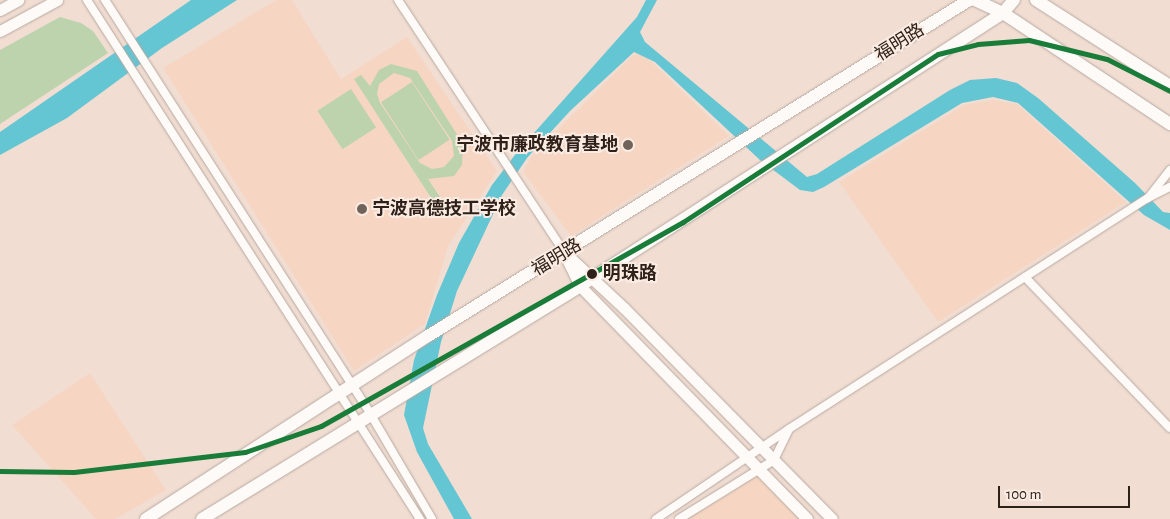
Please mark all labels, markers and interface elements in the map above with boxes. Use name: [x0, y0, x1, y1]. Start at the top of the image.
street label: 福明路: [871, 20, 929, 66]
place label: 宁波市廉政教育基地: [456, 134, 618, 156]
marker: 宁波市廉政教育基地: [622, 139, 634, 151]
place label: 宁波高德技工学校: [372, 198, 516, 220]
marker: 宁波高德技工学校: [356, 203, 368, 215]
street label: 福明路: [528, 235, 586, 281]
place label: 明珠路: [603, 263, 657, 285]
marker: 明珠路: [585, 267, 599, 281]
scale bar: [1000, 476, 1132, 508]
text: 100 m: [1006, 487, 1041, 502]

